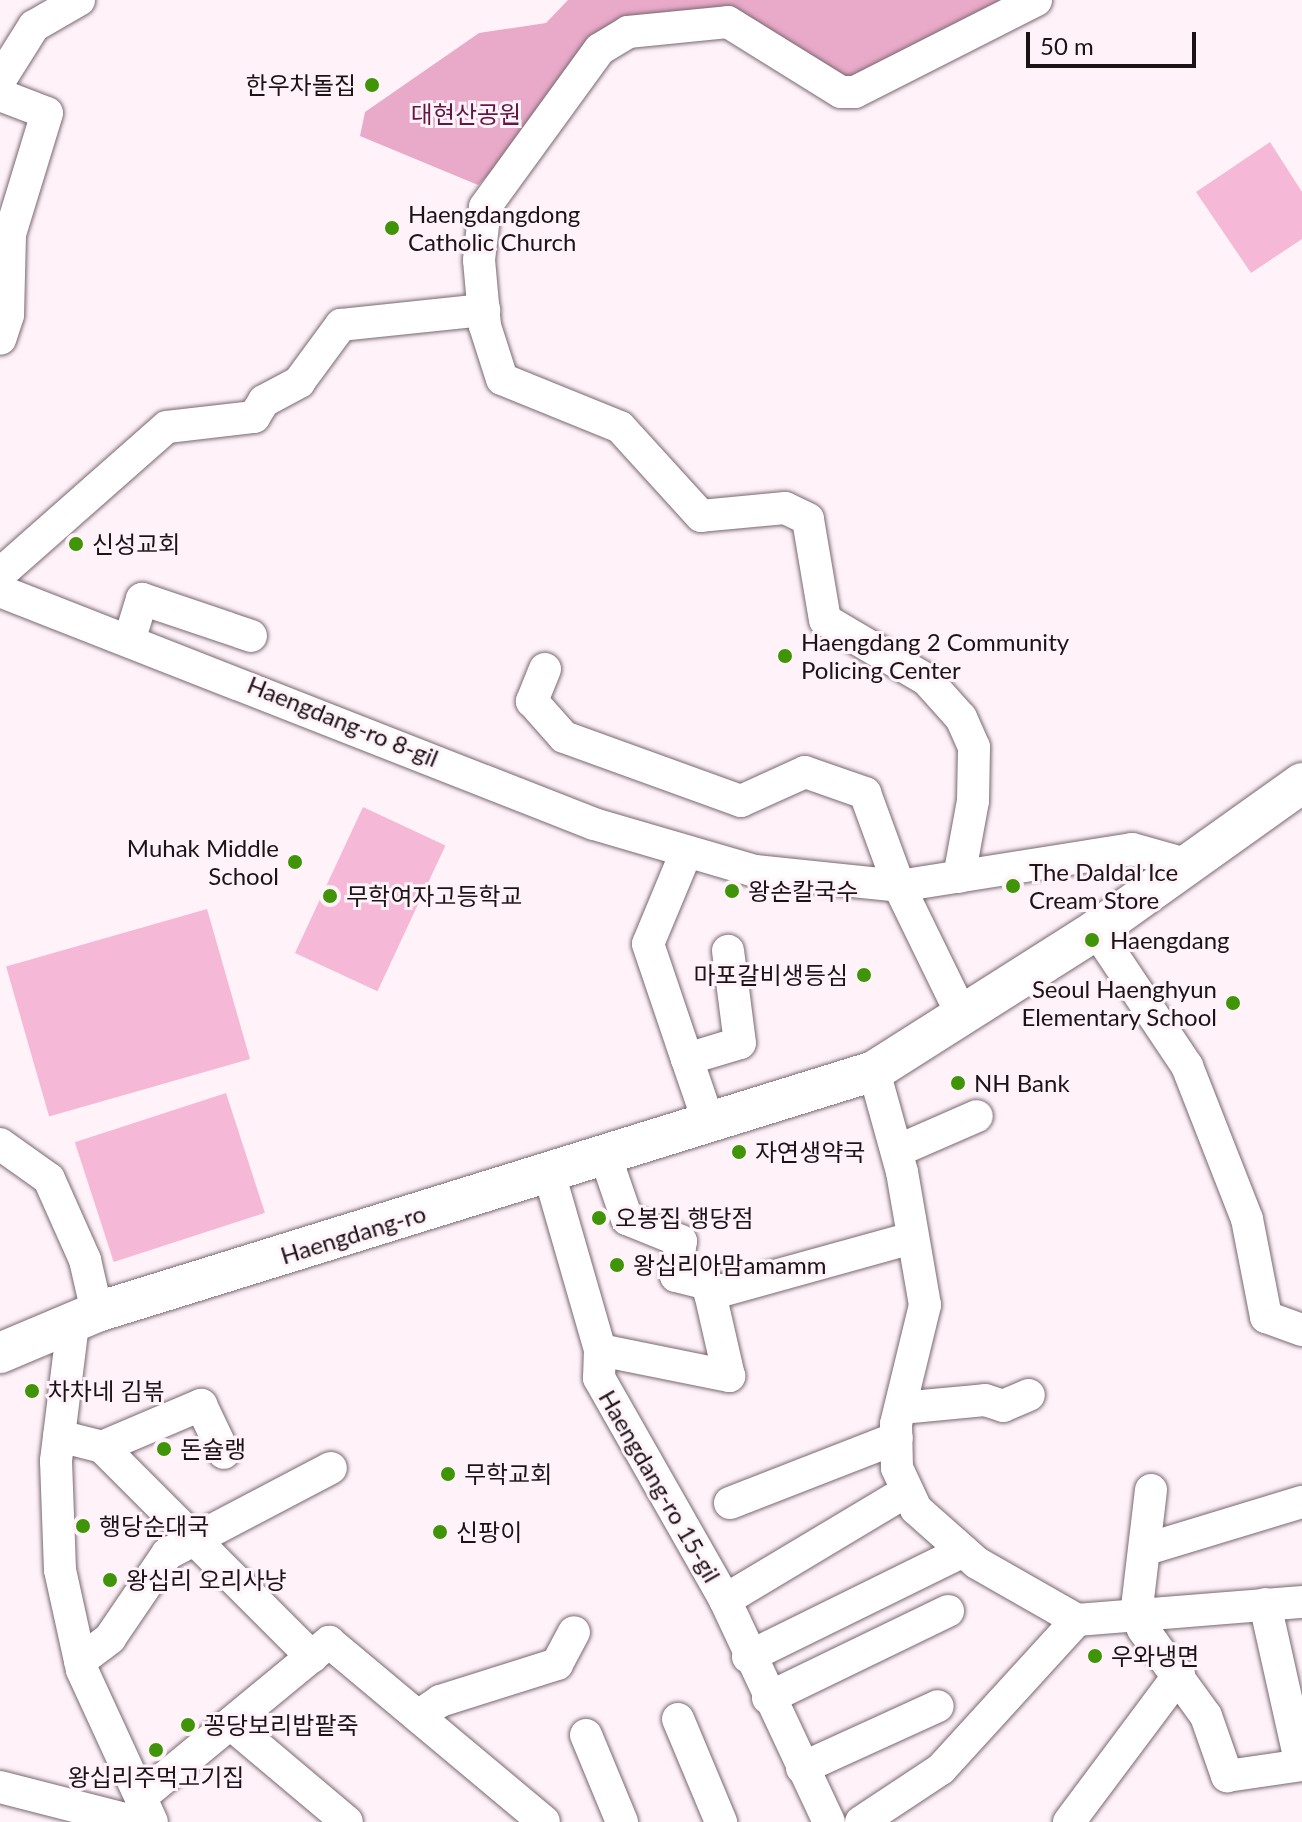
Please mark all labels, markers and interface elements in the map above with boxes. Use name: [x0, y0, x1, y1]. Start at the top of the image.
scale bar: [1030, 16, 1200, 66]
text: 50 m: [1040, 31, 1094, 60]
place label: 한우차돌집: [246, 71, 356, 99]
marker: 한우차돌집: [363, 76, 381, 94]
park label: 대현산공원: [411, 100, 521, 128]
place label: Haengdangdong Catholic Church: [408, 200, 580, 256]
marker: Haengdangdong Catholic Church: [383, 219, 401, 237]
place label: 신성교회: [92, 530, 180, 558]
marker: 신성교회: [67, 535, 85, 553]
place label: Haengdang 2 Community Policing Center: [801, 628, 1069, 684]
marker: Haengdang 2 Community Policing Center: [776, 647, 794, 665]
street label: Haengdang-ro 8-gil: [243, 670, 443, 772]
place label: Muhak Middle School: [127, 834, 279, 890]
marker: Muhak Middle School: [286, 853, 304, 871]
place label: The Daldal Ice Cream Store: [1029, 858, 1178, 914]
place label: 왕손칼국수: [748, 877, 858, 905]
marker: The Daldal Ice Cream Store: [1004, 877, 1022, 895]
place label: 무학여자고등학교: [346, 882, 523, 910]
marker: 왕손칼국수: [723, 882, 741, 900]
marker: 무학여자고등학교: [321, 887, 339, 905]
place label: Haengdang: [1110, 926, 1230, 954]
marker: Haengdang: [1081, 929, 1103, 951]
place label: 마포갈비생등심: [693, 961, 848, 989]
marker: 마포갈비생등심: [855, 966, 873, 984]
place label: Seoul Haenghyun Elementary School: [1021, 975, 1217, 1031]
marker: Seoul Haenghyun Elementary School: [1224, 994, 1242, 1012]
place label: NH Bank: [974, 1069, 1070, 1097]
marker: NH Bank: [949, 1074, 967, 1092]
place label: 자연생약국: [755, 1138, 865, 1166]
marker: 자연생약국: [730, 1143, 748, 1161]
street label: Haengdang-ro: [277, 1198, 429, 1270]
place label: 오봉집 행당점: [615, 1204, 754, 1232]
marker: 오봉집 행당점: [590, 1209, 608, 1227]
place label: 왕십리아맘amamm: [633, 1251, 826, 1279]
marker: 왕십리아맘amamm: [608, 1256, 626, 1274]
place label: 차차네 김볶: [48, 1377, 165, 1405]
marker: 차차네 김볶: [23, 1382, 41, 1400]
street label: Haengdang-ro 15-gil: [593, 1385, 727, 1587]
place label: 돈슐랭: [180, 1435, 246, 1463]
marker: 돈슐랭: [155, 1440, 173, 1458]
place label: 무학교회: [464, 1460, 552, 1488]
marker: 무학교회: [439, 1465, 457, 1483]
place label: 행당순대국: [99, 1512, 209, 1540]
marker: 행당순대국: [74, 1517, 92, 1535]
place label: 신팡이: [456, 1518, 522, 1546]
marker: 신팡이: [431, 1523, 449, 1541]
place label: 왕십리 오리사냥: [126, 1566, 287, 1594]
marker: 왕십리 오리사냥: [101, 1571, 119, 1589]
place label: 우와냉면: [1111, 1642, 1199, 1670]
marker: 우와냉면: [1086, 1647, 1104, 1665]
place label: 꽁당보리밥팥죽: [204, 1711, 359, 1739]
marker: 꽁당보리밥팥죽: [179, 1716, 197, 1734]
marker: 왕십리주먹고기집: [147, 1741, 165, 1759]
place label: 왕십리주먹고기집: [68, 1763, 244, 1791]

